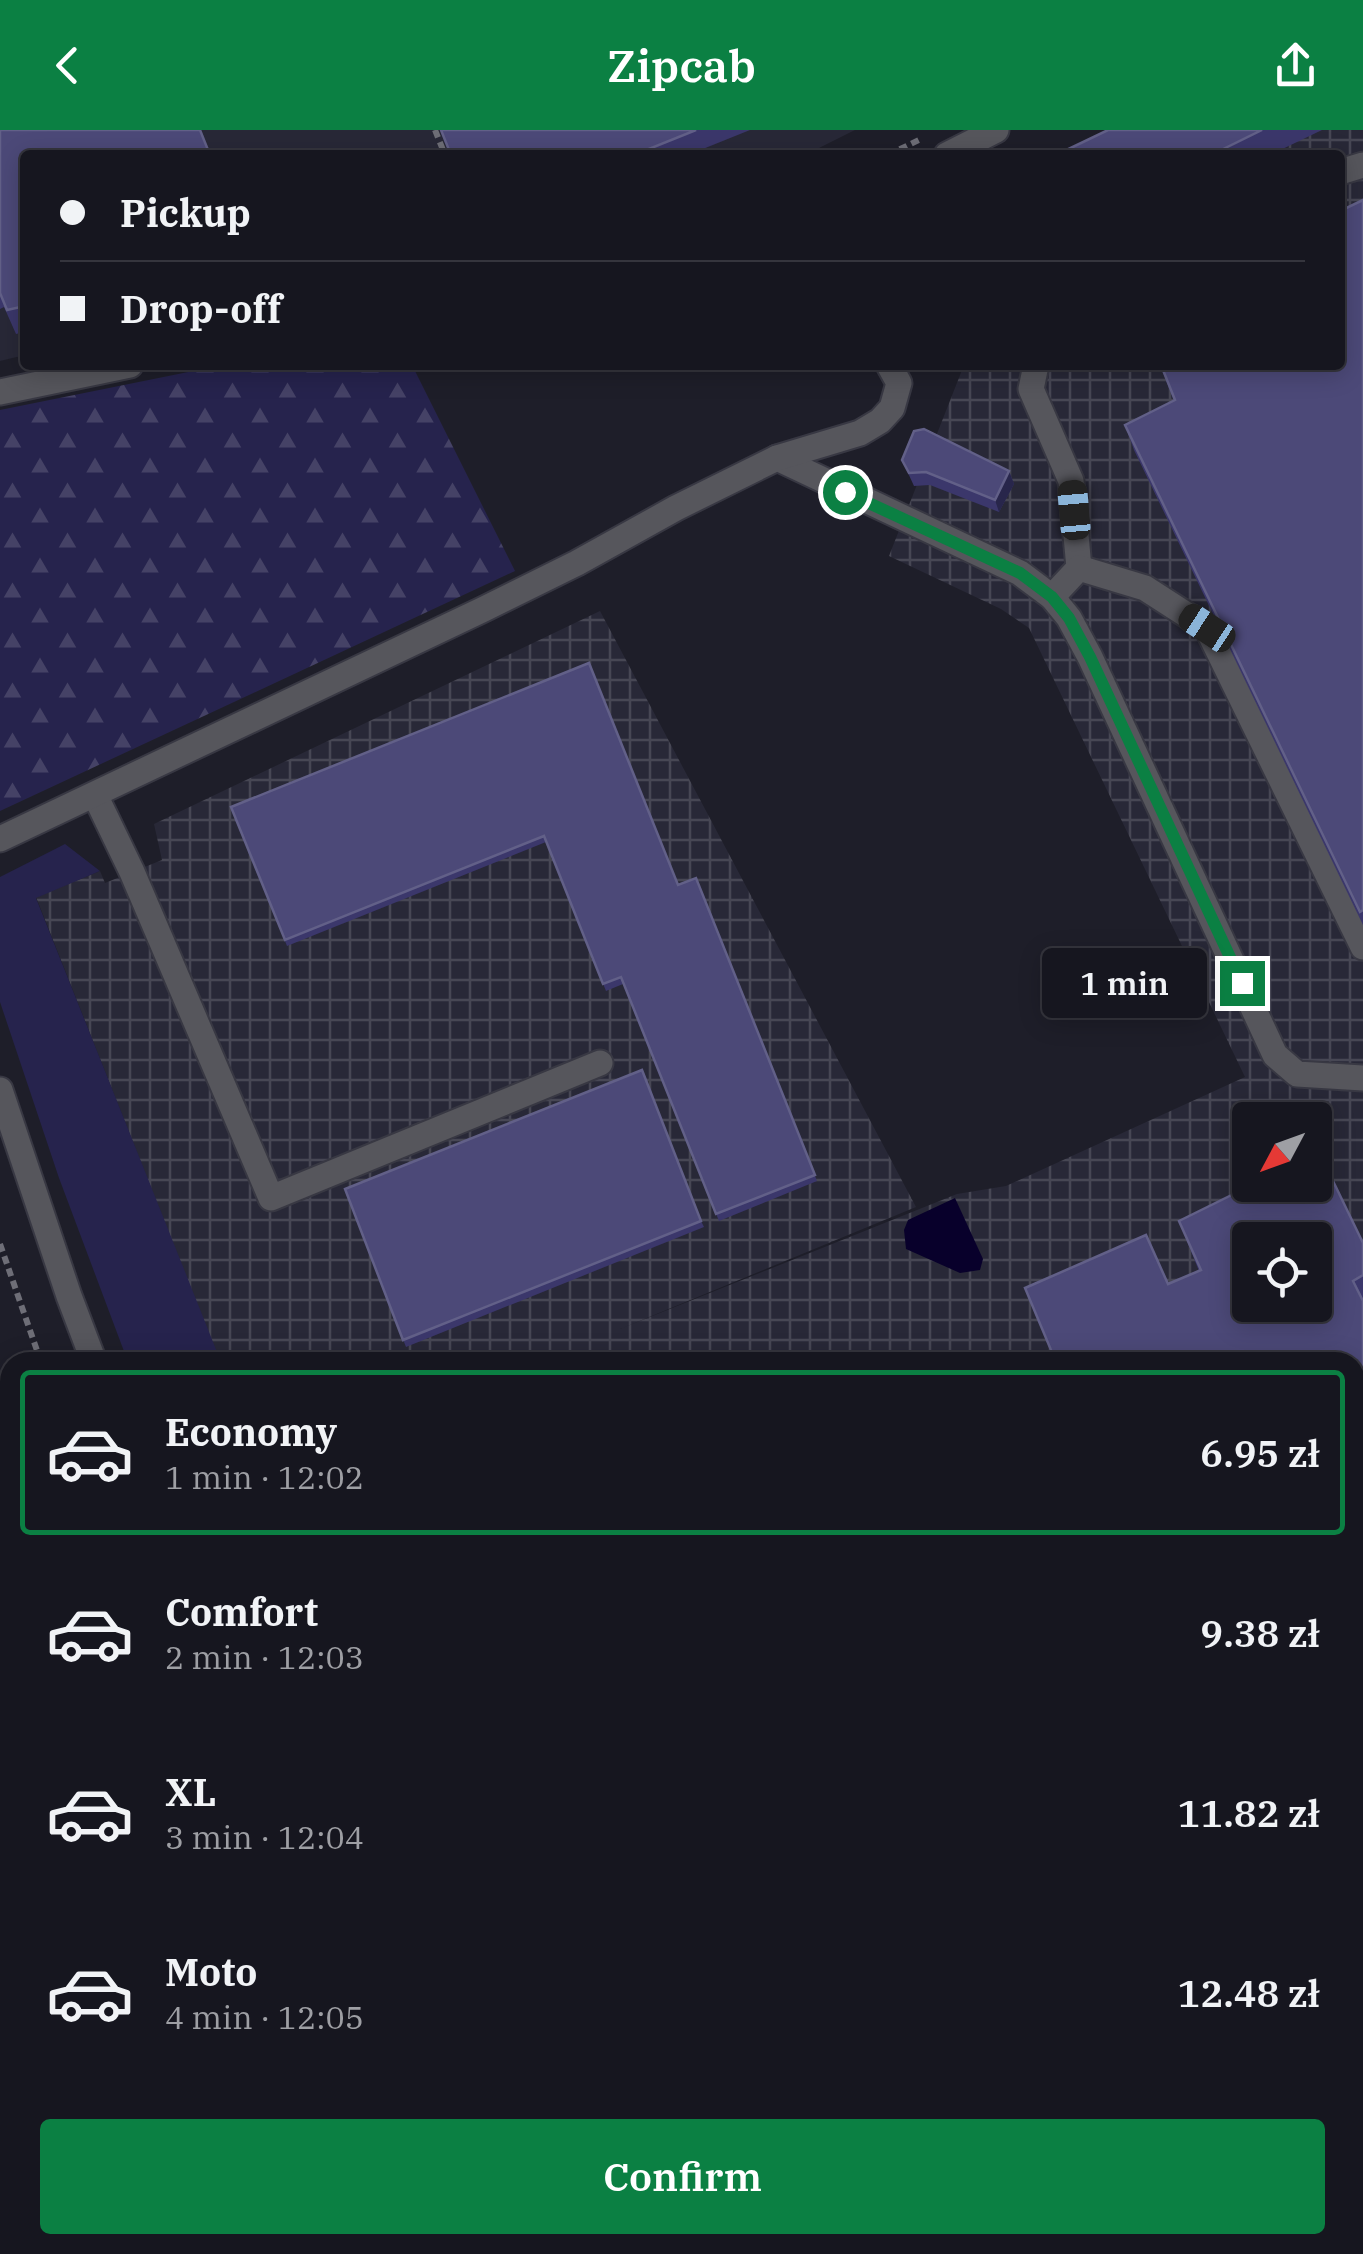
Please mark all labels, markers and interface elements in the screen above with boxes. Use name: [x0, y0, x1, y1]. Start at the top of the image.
text: Zipcab: [607, 36, 756, 94]
icon: back: [40, 38, 95, 93]
icon: share: [1268, 38, 1323, 93]
text: Pickup: [120, 188, 251, 237]
text: Drop-off: [120, 284, 282, 333]
route start: [823, 470, 868, 515]
car: [1056, 479, 1092, 541]
car: [1174, 599, 1240, 657]
callout: 1 min: [1042, 948, 1207, 1018]
route end: [1220, 961, 1265, 1006]
text: 1 min: [1080, 962, 1169, 1004]
north arrow: [1232, 1102, 1332, 1202]
map controls: [1232, 1102, 1332, 1322]
button: locate: [1232, 1222, 1332, 1322]
text: Economy: [165, 1407, 337, 1456]
icon: car: [45, 1408, 135, 1498]
text: 6.95 zł: [1200, 1428, 1320, 1477]
text: 1 min · 12:02: [165, 1456, 364, 1498]
text: Comfort: [165, 1587, 318, 1636]
icon: car: [45, 1588, 135, 1678]
text: 9.38 zł: [1200, 1608, 1320, 1657]
text: 2 min · 12:03: [165, 1636, 364, 1678]
text: XL: [165, 1767, 216, 1816]
icon: car: [45, 1768, 135, 1858]
text: 11.82 zł: [1178, 1788, 1320, 1837]
text: 3 min · 12:04: [165, 1816, 364, 1858]
text: Moto: [165, 1947, 257, 1996]
icon: car: [45, 1948, 135, 2038]
text: 12.48 zł: [1178, 1968, 1320, 2017]
text: 4 min · 12:05: [165, 1996, 364, 2038]
button: Confirm: [40, 2119, 1325, 2234]

